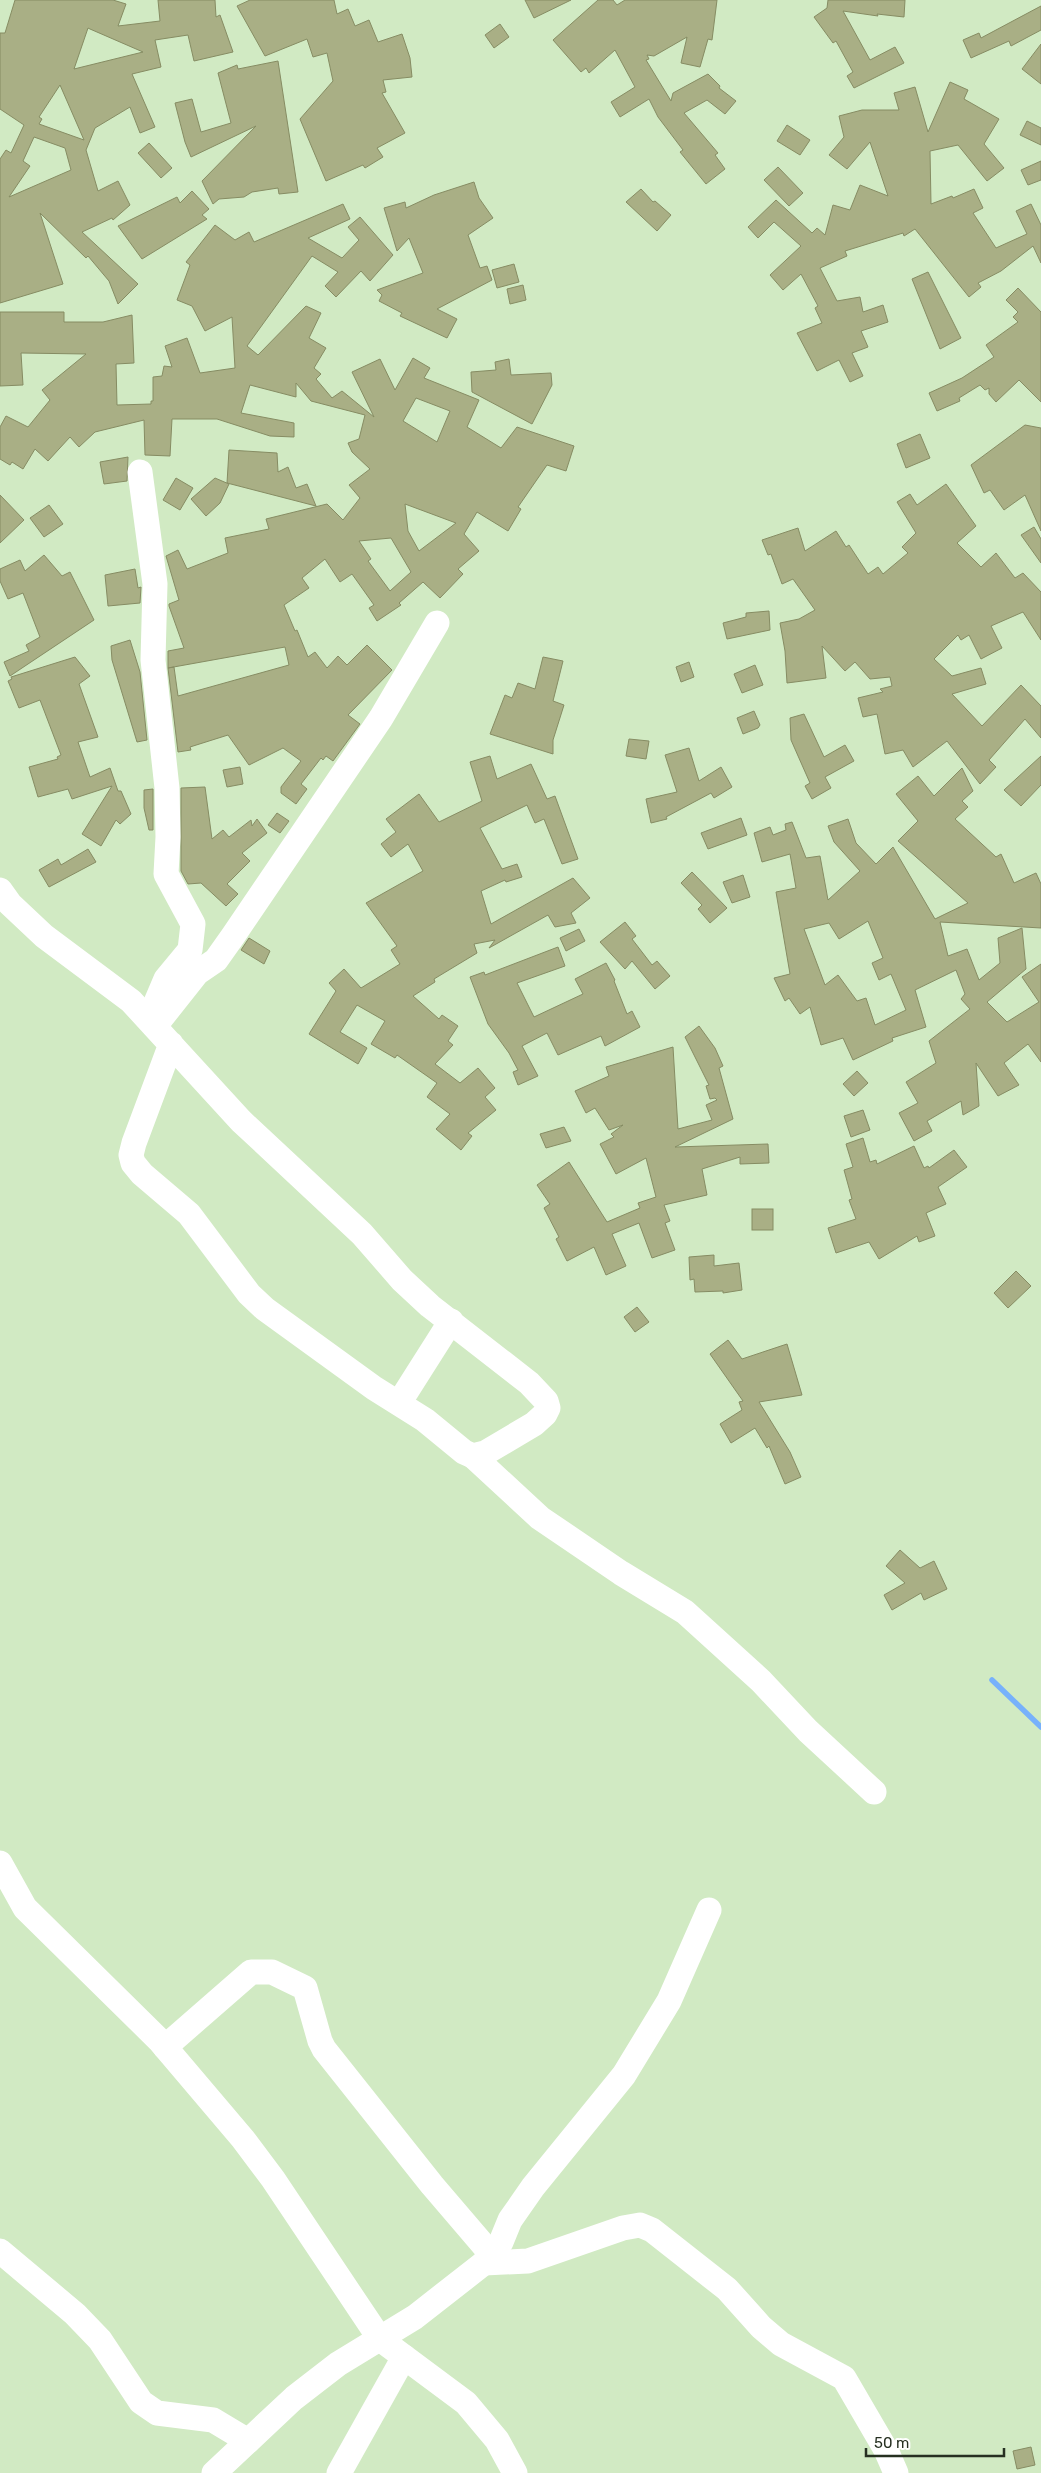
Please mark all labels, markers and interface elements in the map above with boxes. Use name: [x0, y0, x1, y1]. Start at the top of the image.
scale bar: [866, 2426, 1004, 2458]
text: 50 m: [874, 2434, 909, 2452]

